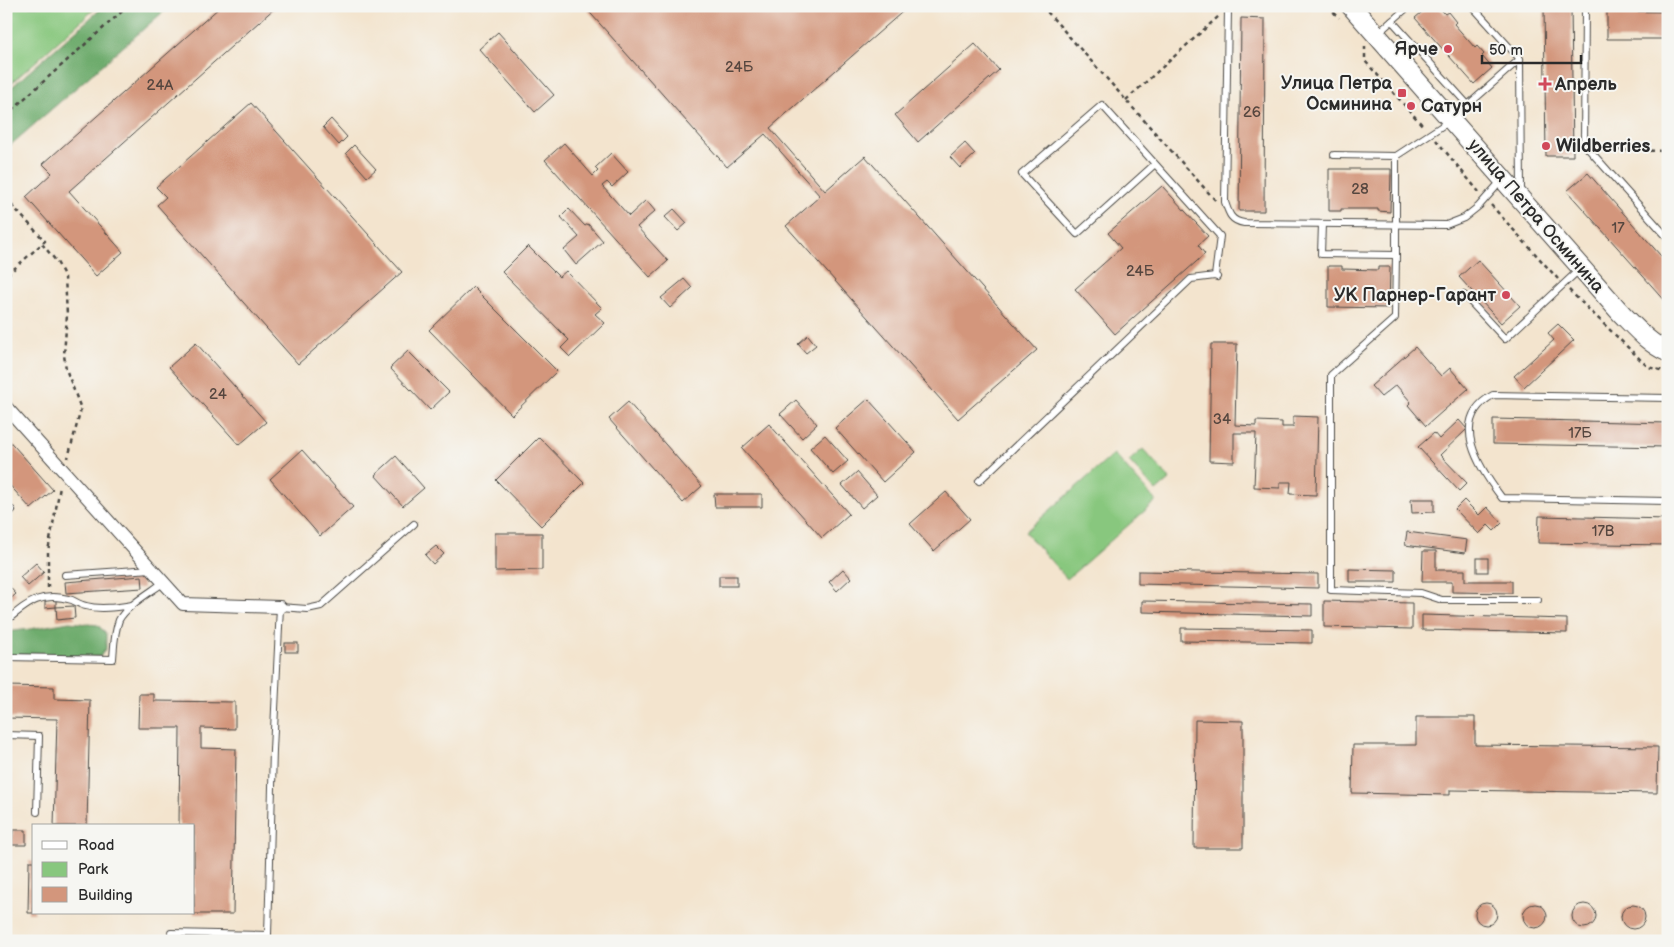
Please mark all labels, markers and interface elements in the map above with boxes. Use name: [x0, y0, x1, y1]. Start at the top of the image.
scale bar: [1482, 32, 1580, 64]
place label: Ярче: [1394, 39, 1438, 60]
text: 50 m: [1489, 41, 1523, 60]
marker: Ярче: [1442, 43, 1454, 55]
house number: 24Б: [725, 58, 754, 77]
place label: Улица Петра Осминина: [1281, 73, 1393, 115]
place label: Апрель: [1554, 74, 1618, 95]
house number: 24А: [147, 76, 174, 95]
marker: Апрель: [1539, 78, 1551, 90]
marker: Улица Петра Осминина: [1396, 87, 1408, 99]
place label: Сатурн: [1421, 96, 1482, 117]
marker: Сатурн: [1405, 100, 1417, 112]
house number: 26: [1243, 103, 1261, 122]
street label: улица Петра Осминина: [1463, 135, 1609, 297]
place label: Wildberries: [1556, 136, 1650, 157]
marker: Wildberries: [1540, 140, 1552, 152]
house number: 28: [1351, 180, 1369, 199]
house number: 17: [1611, 219, 1625, 238]
house number: 24Б: [1126, 262, 1155, 281]
place label: УК Парнер-Гарант: [1334, 285, 1496, 306]
marker: УК Парнер-Гарант: [1500, 289, 1512, 301]
house number: 24: [209, 385, 227, 404]
house number: 34: [1213, 410, 1231, 429]
house number: 17Б: [1568, 424, 1592, 443]
house number: 17В: [1592, 522, 1615, 541]
legend: [32, 824, 195, 914]
text: Road: [78, 836, 114, 855]
text: Park: [78, 860, 109, 879]
text: Building: [78, 886, 133, 905]

